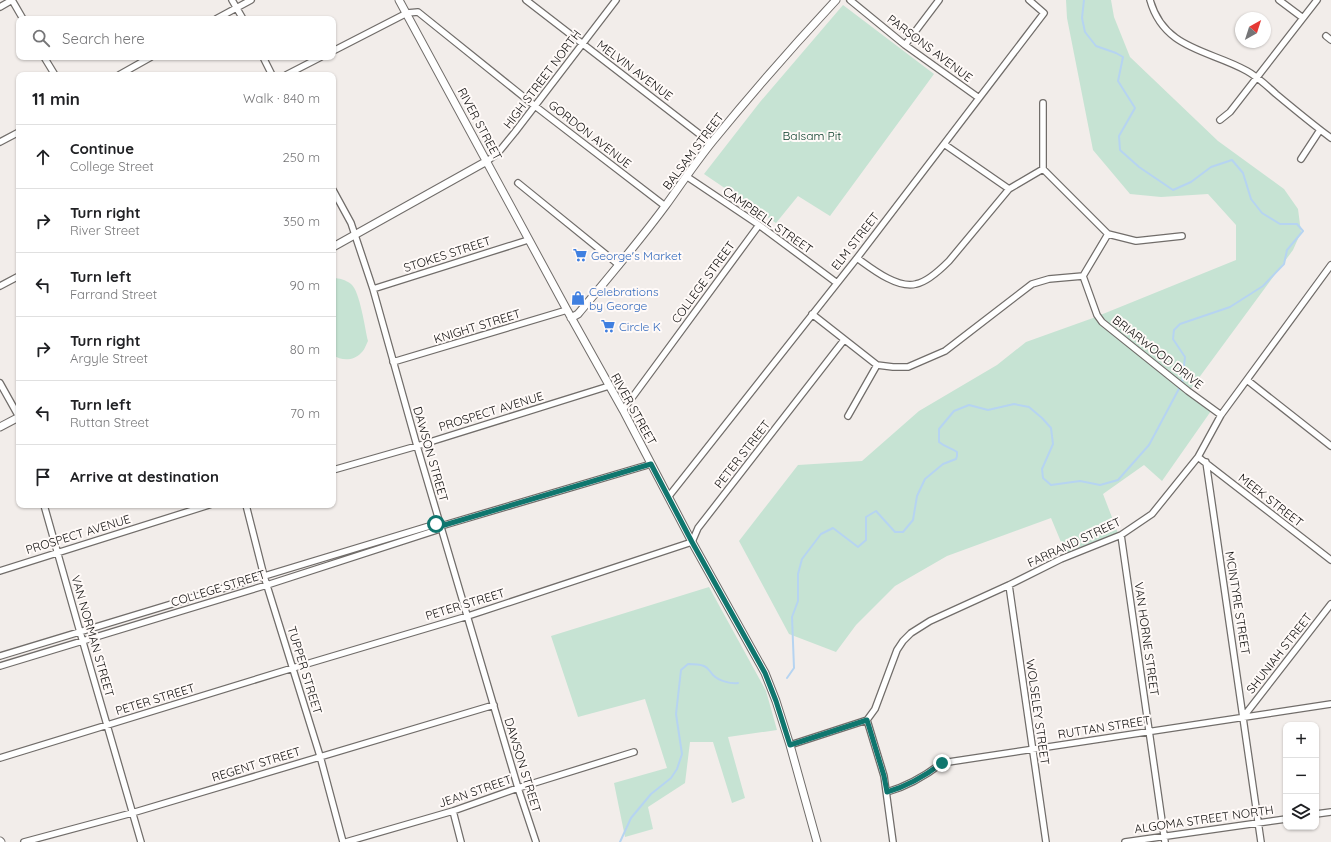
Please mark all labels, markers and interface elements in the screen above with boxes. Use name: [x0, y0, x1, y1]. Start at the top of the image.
street label: PARSONS AVENUE: [884, 11, 976, 85]
north arrow: [1235, 12, 1271, 48]
search box: [16, 16, 336, 60]
icon: search: [30, 27, 52, 49]
street label: HIGH STREET NORTH: [500, 27, 584, 131]
text: Search here: [62, 29, 145, 48]
street label: MELVIN AVENUE: [594, 37, 676, 104]
street label: RIVER STREET: [455, 85, 505, 163]
text: 11 min: [32, 88, 80, 109]
text: Walk · 840 m: [243, 90, 320, 106]
street label: GORDON AVENUE: [546, 97, 635, 171]
street label: BALSAM STREET: [659, 110, 727, 192]
park label: Balsam Pit: [783, 128, 841, 143]
text: Continue: [70, 139, 134, 158]
icon: ahead: [32, 146, 54, 168]
text: 250 m: [283, 149, 320, 165]
text: College Street: [70, 158, 154, 174]
street label: CAMPBELL STREET: [720, 183, 816, 257]
text: Turn right: [70, 203, 141, 222]
street label: ELM STREET: [828, 209, 882, 273]
icon: right: [32, 210, 54, 232]
text: 350 m: [283, 213, 320, 229]
text: River Street: [70, 222, 140, 238]
street label: STOKES STREET: [402, 233, 492, 275]
street label: COLLEGE STREET: [668, 238, 738, 326]
supermarket icon: George's Market: [572, 247, 588, 263]
place label: George's Market: [591, 248, 682, 263]
text: Turn left: [70, 267, 132, 286]
icon: left: [32, 274, 54, 296]
text: 90 m: [290, 277, 320, 293]
place label: Celebrations by George: [589, 284, 659, 313]
text: Farrand Street: [70, 286, 157, 302]
shop icon: Celebrations by George: [570, 290, 586, 306]
street label: KNIGHT STREET: [432, 306, 522, 346]
street label: BRIARWOOD DRIVE: [1110, 312, 1206, 392]
supermarket icon: Circle K: [600, 318, 616, 334]
place label: Circle K: [619, 319, 661, 334]
text: Turn right: [70, 331, 141, 350]
icon: right: [32, 338, 54, 360]
text: 80 m: [290, 341, 320, 357]
text: Argyle Street: [70, 350, 148, 366]
street label: RIVER STREET: [608, 370, 660, 448]
street label: PROSPECT AVENUE: [437, 388, 545, 434]
text: Turn left: [70, 395, 132, 414]
icon: left: [32, 402, 54, 424]
text: 70 m: [290, 405, 320, 421]
street label: DAWSON STREET: [410, 405, 452, 503]
text: Ruttan Street: [70, 414, 149, 430]
street label: PETER STREET: [711, 417, 773, 491]
icon: arrive: [32, 466, 54, 488]
text: Arrive at destination: [70, 467, 219, 486]
street label: MEEK STREET: [1236, 470, 1306, 530]
street label: PROSPECT AVENUE: [24, 511, 132, 557]
street label: FARRAND STREET: [1025, 514, 1123, 570]
route start: [427, 515, 445, 533]
street label: MCINTYRE STREET: [1222, 550, 1254, 656]
street label: COLLEGE STREET: [169, 567, 267, 609]
street label: VAN NORMAN STREET: [68, 573, 118, 699]
street label: VAN HORNE STREET: [1132, 581, 1162, 697]
street label: PETER STREET: [423, 585, 507, 623]
street label: SHUNIAH STREET: [1243, 610, 1315, 696]
street label: TUPPER STREET: [285, 624, 325, 716]
street label: WOLSELEY STREET: [1023, 658, 1053, 766]
street label: PETER STREET: [113, 680, 197, 718]
street label: RUTTAN STREET: [1057, 712, 1151, 742]
street label: DAWSON STREET: [501, 716, 545, 814]
map controls: [1283, 722, 1319, 830]
button: +: [1283, 722, 1319, 758]
street label: REGENT STREET: [210, 743, 302, 785]
route end: [933, 754, 951, 772]
button: −: [1283, 758, 1319, 794]
street label: JEAN STREET: [436, 771, 514, 811]
button: layers: [1283, 794, 1319, 830]
street label: ALGOMA STREET NORTH: [1133, 802, 1275, 836]

